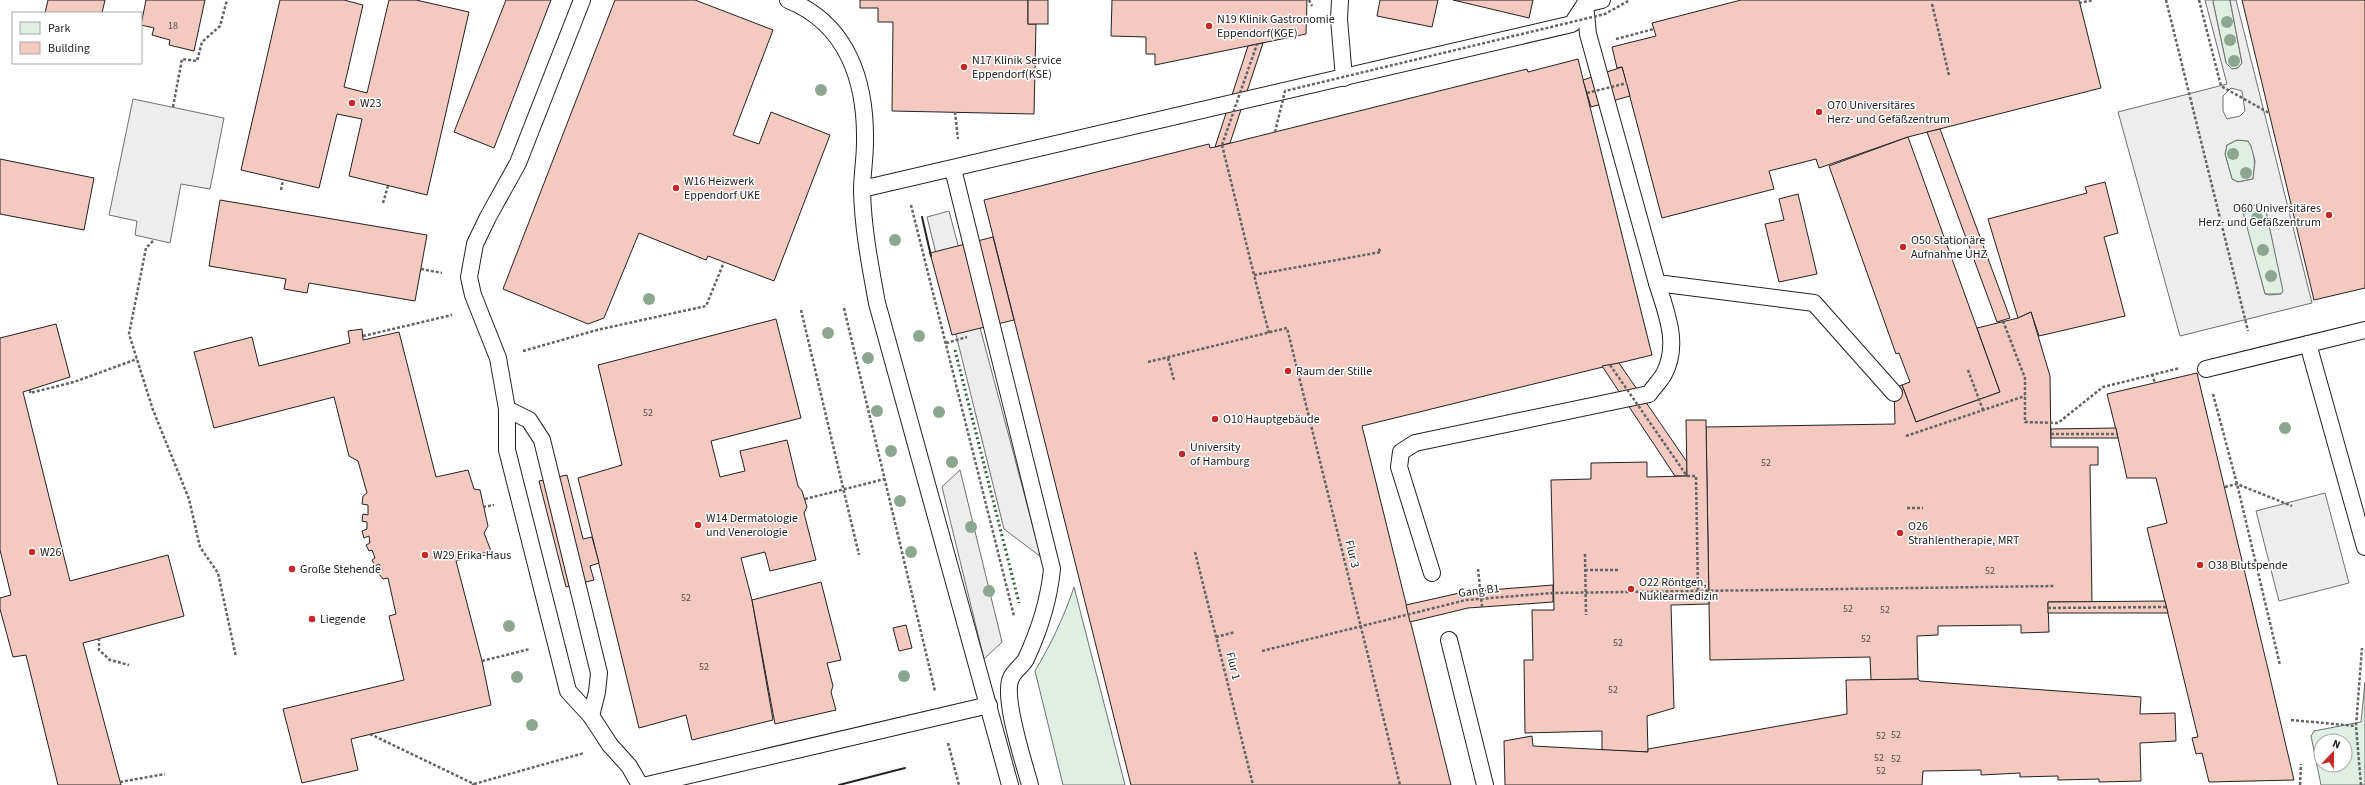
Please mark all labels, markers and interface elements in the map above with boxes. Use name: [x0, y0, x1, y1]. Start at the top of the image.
place label: N19 Klinik Gastronomie Eppendorf(KGE): [1217, 11, 1335, 42]
legend: [12, 12, 142, 64]
house number: 18: [168, 19, 178, 33]
text: Park: [48, 20, 70, 37]
marker: N19 Klinik Gastronomie Eppendorf(KGE): [1204, 21, 1214, 31]
text: Building: [48, 40, 90, 57]
place label: N17 Klinik Service Eppendorf(KSE): [972, 52, 1062, 83]
marker: N17 Klinik Service Eppendorf(KSE): [959, 62, 969, 72]
place label: W23: [360, 95, 381, 112]
place label: O70 Universitäres Herz- und Gefäßzentrum: [1827, 97, 1950, 128]
marker: W23: [347, 98, 357, 108]
marker: O70 Universitäres Herz- und Gefäßzentrum: [1814, 107, 1824, 117]
place label: W16 Heizwerk Eppendorf UKE: [684, 173, 760, 204]
marker: W16 Heizwerk Eppendorf UKE: [671, 183, 681, 193]
place label: O60 Universitäres Herz- und Gefäßzentrum: [2198, 200, 2321, 231]
marker: O60 Universitäres Herz- und Gefäßzentrum: [2324, 210, 2334, 220]
place label: O50 Stationäre Aufnahme UHZ: [1911, 232, 1987, 263]
marker: O50 Stationäre Aufnahme UHZ: [1898, 242, 1908, 252]
place label: Raum der Stille: [1296, 363, 1372, 380]
marker: Raum der Stille: [1283, 366, 1293, 376]
house number: 52: [643, 406, 653, 420]
place label: O10 Hauptgebäude: [1223, 411, 1320, 428]
marker: O10 Hauptgebäude: [1210, 414, 1220, 424]
place label: University of Hamburg: [1190, 439, 1249, 470]
marker: University of Hamburg: [1177, 449, 1187, 459]
house number: 52: [1761, 456, 1771, 470]
place label: W14 Dermatologie und Venerologie: [706, 510, 798, 541]
place label: O26 Strahlentherapie, MRT: [1908, 518, 2020, 549]
marker: W14 Dermatologie und Venerologie: [693, 520, 703, 530]
marker: O26 Strahlentherapie, MRT: [1895, 528, 1905, 538]
street label: Flur 3: [1340, 538, 1364, 570]
place label: W26: [40, 544, 61, 561]
marker: W26: [27, 547, 37, 557]
place label: W29 Erika-Haus: [433, 547, 511, 564]
marker: W29 Erika-Haus: [420, 550, 430, 560]
place label: O38 Blutspende: [2208, 557, 2288, 574]
marker: O38 Blutspende: [2195, 560, 2205, 570]
place label: Große Stehende: [300, 561, 381, 578]
marker: Große Stehende: [287, 564, 297, 574]
house number: 52: [1985, 564, 1995, 578]
place label: O22 Röntgen, Nuklearmedizin: [1639, 574, 1718, 605]
street label: Gang B1: [1457, 580, 1501, 602]
marker: O22 Röntgen, Nuklearmedizin: [1626, 584, 1636, 594]
house number: 52: [681, 591, 691, 605]
house number: 52: [1843, 602, 1853, 616]
house number: 52: [1880, 603, 1890, 617]
place label: Liegende: [320, 611, 366, 628]
marker: Liegende: [307, 614, 317, 624]
house number: 52: [1861, 632, 1871, 646]
house number: 52: [1613, 636, 1623, 650]
street label: Flur 1: [1221, 650, 1245, 682]
house number: 52: [699, 660, 709, 674]
house number: 52: [1608, 683, 1618, 697]
house number: 52: [1891, 728, 1901, 742]
house number: 52: [1876, 729, 1886, 743]
north arrow: [2313, 733, 2353, 773]
text: N: [2330, 736, 2343, 753]
house number: 52: [1874, 751, 1884, 765]
house number: 52: [1891, 752, 1901, 766]
house number: 52: [1876, 764, 1886, 778]

